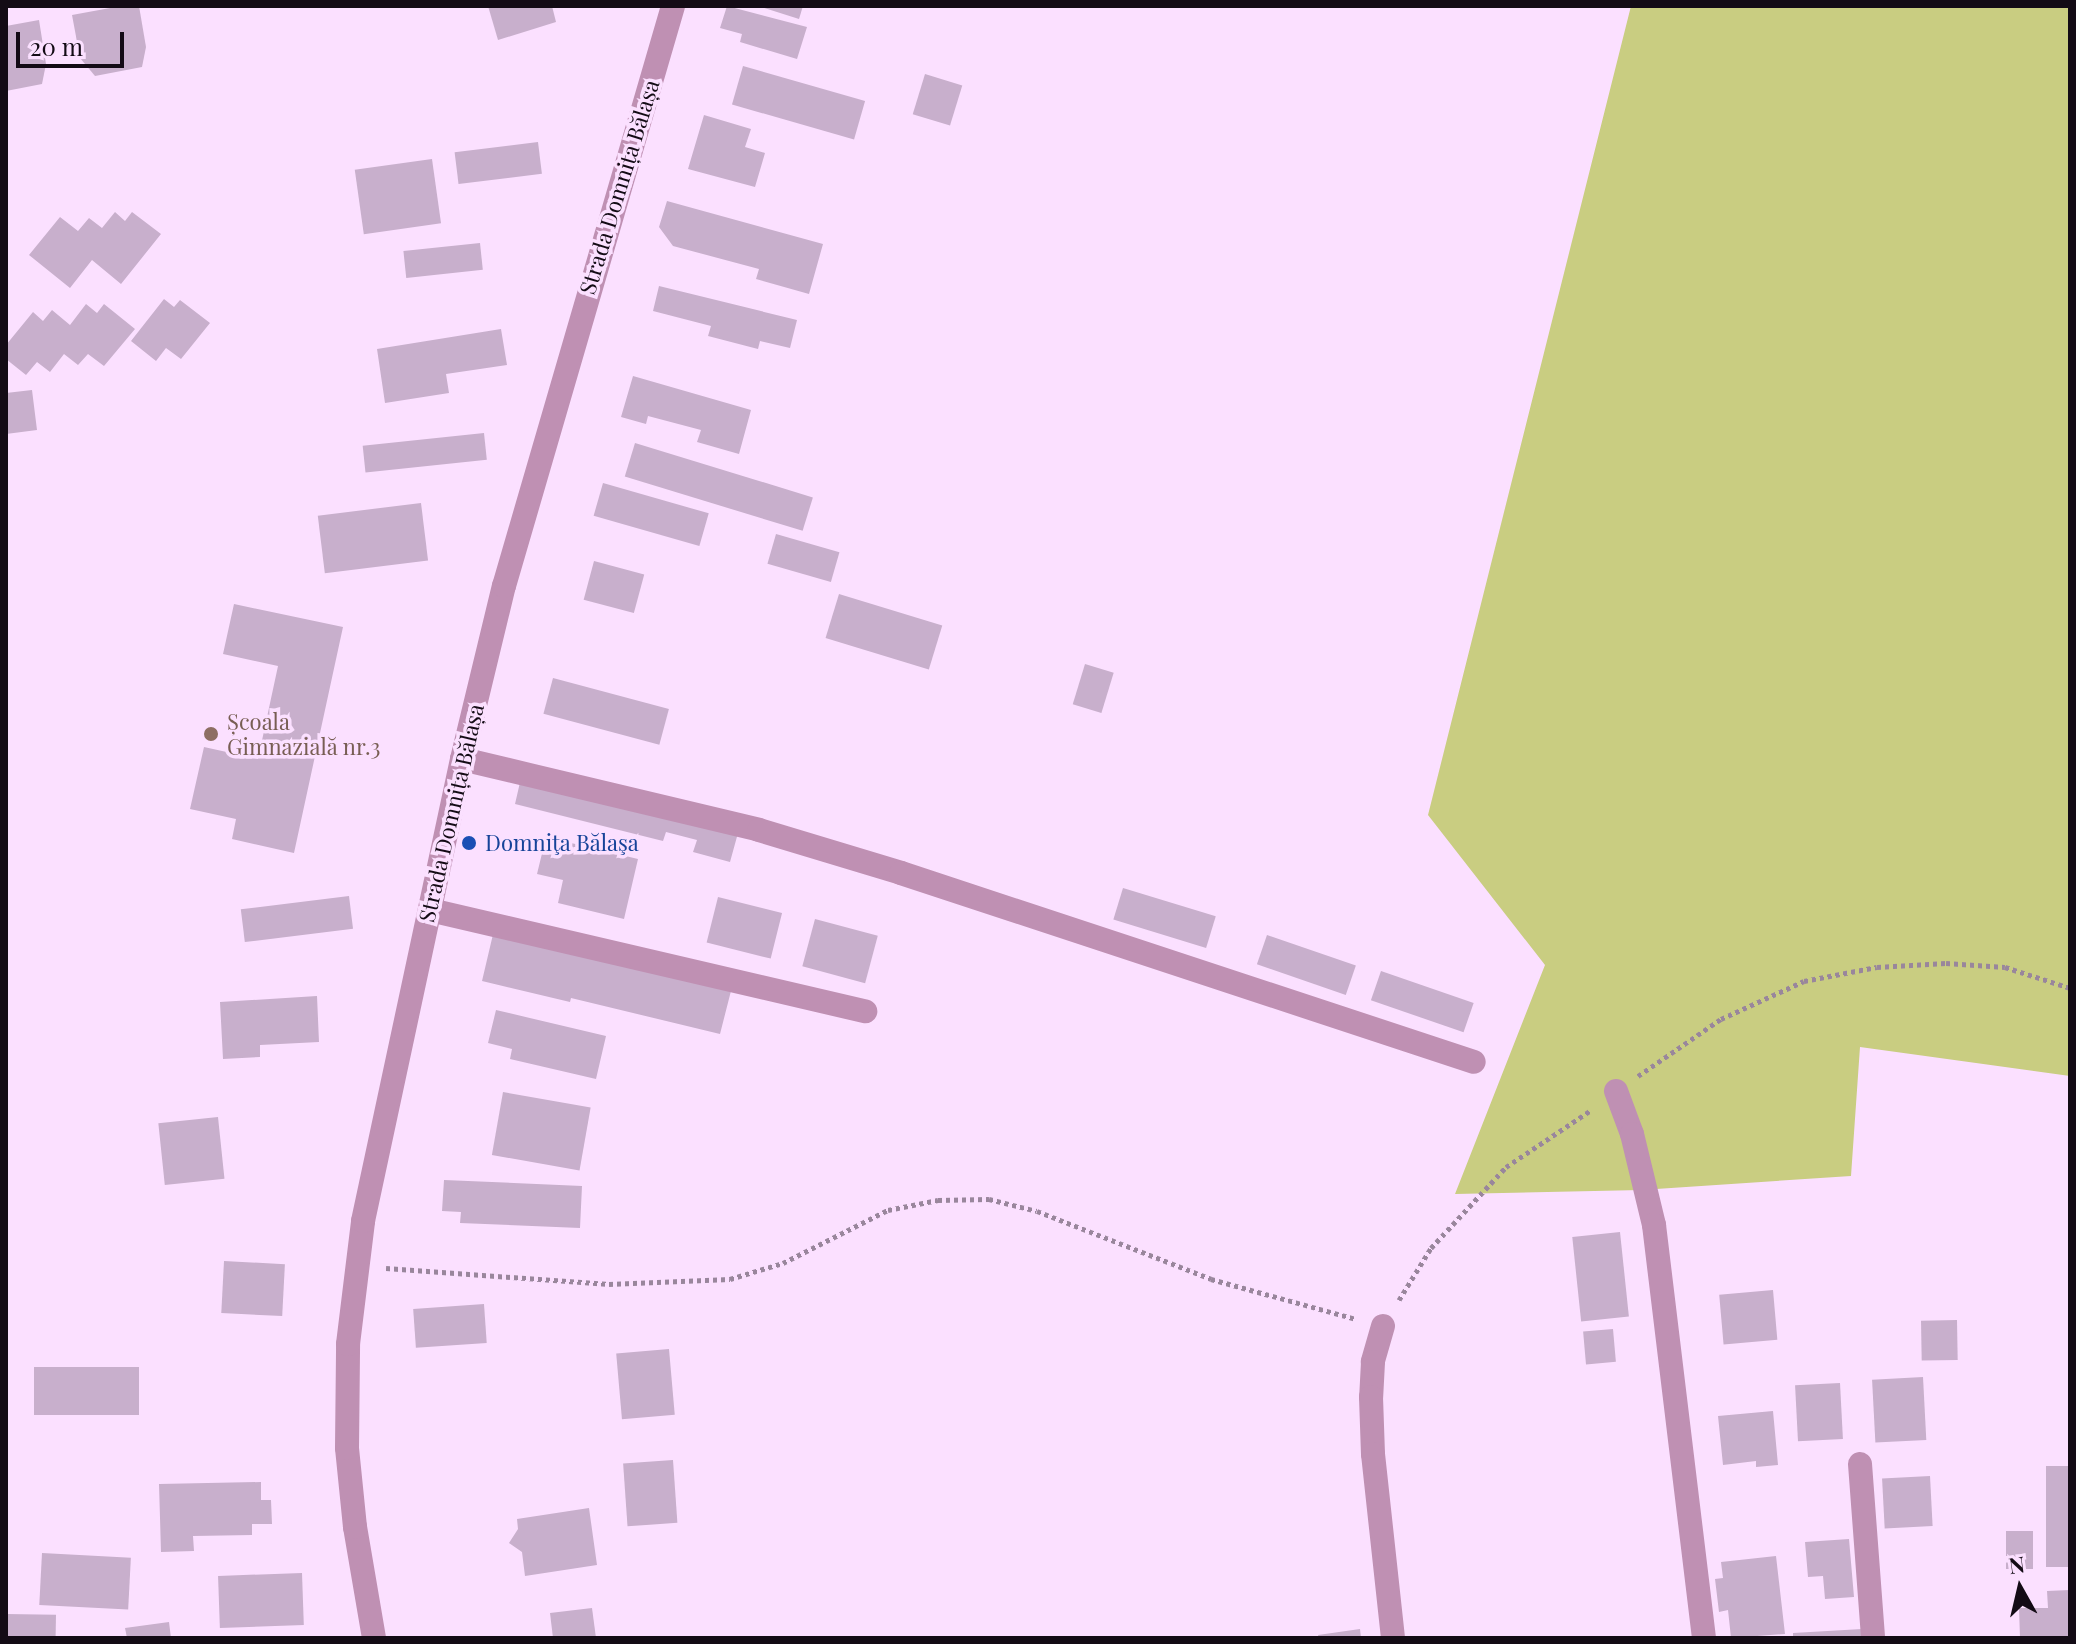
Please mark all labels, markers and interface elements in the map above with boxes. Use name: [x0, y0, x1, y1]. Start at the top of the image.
scale bar: [20, 16, 128, 66]
text: 20 m: [30, 30, 83, 62]
street label: Strada Domnița Bălașa: [574, 76, 664, 298]
street label: Strada Domnița Bălașa: [413, 701, 489, 925]
place label: Școala Gimnazială nr.3: [227, 708, 381, 760]
marker: Școala Gimnazială nr.3: [202, 725, 220, 743]
place label: Domniţa Bălaşa: [485, 830, 639, 856]
marker: Domniţa Bălaşa: [460, 834, 478, 852]
north arrow: [1980, 1548, 2060, 1628]
text: N: [2007, 1548, 2027, 1580]

